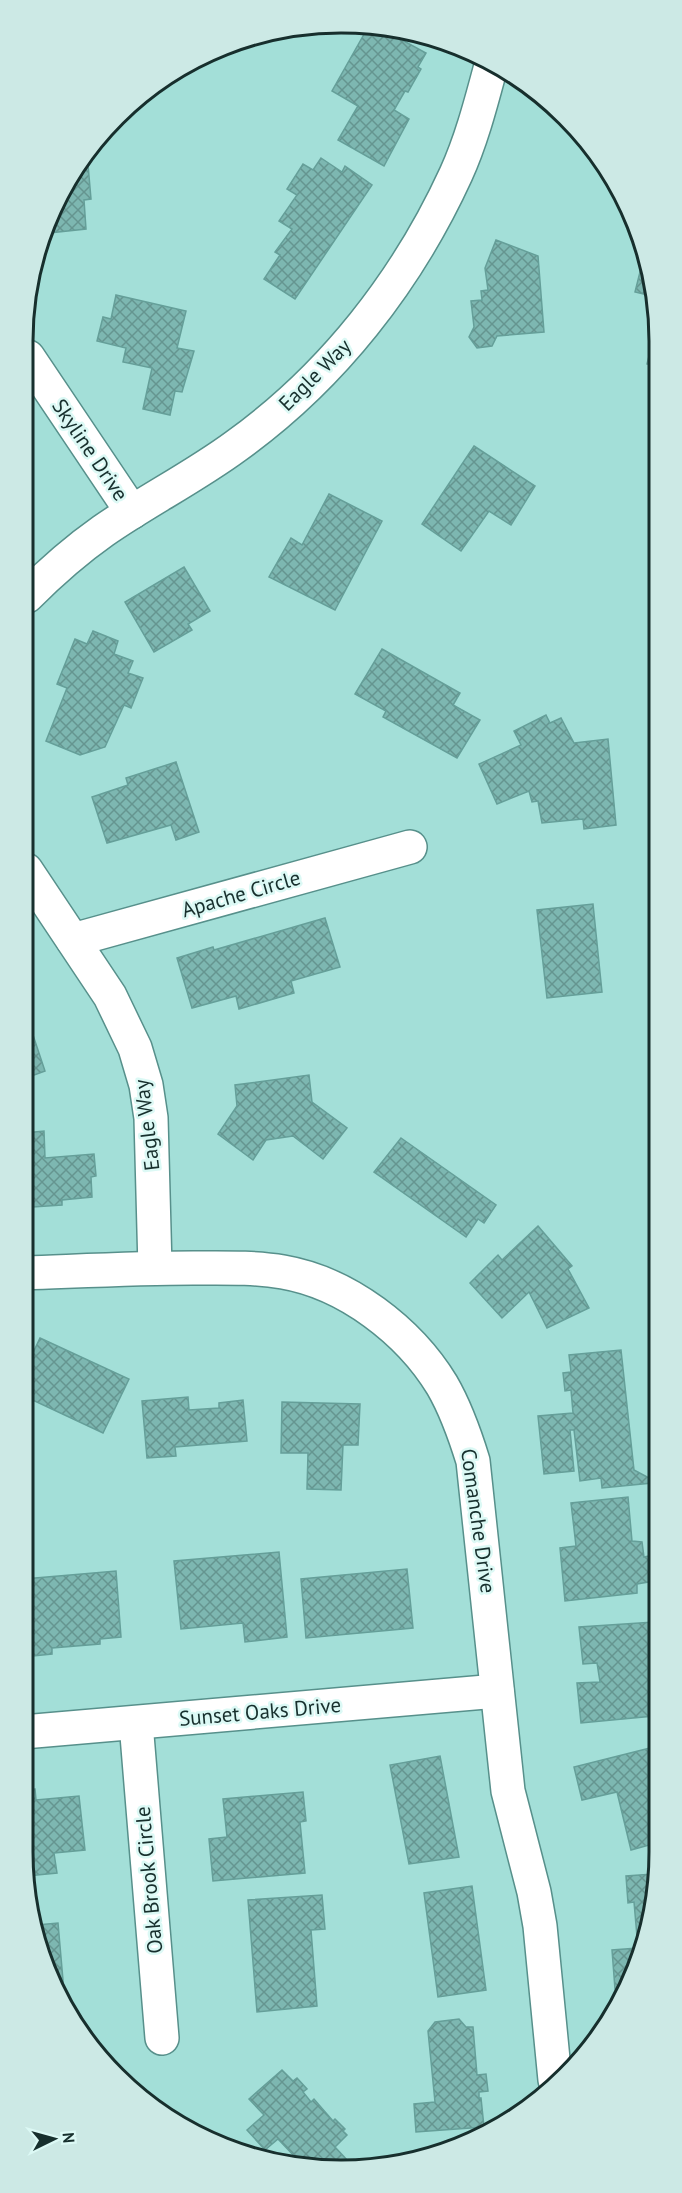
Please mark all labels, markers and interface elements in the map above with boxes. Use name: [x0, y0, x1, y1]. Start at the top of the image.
street label: Eagle Way: [273, 333, 357, 417]
street label: Skyline Drive: [46, 393, 134, 506]
street label: Apache Circle: [178, 864, 303, 923]
street label: Eagle Way: [127, 1078, 165, 1172]
street label: Comanche Drive: [455, 1447, 502, 1595]
street label: Sunset Oaks Drive: [178, 1691, 342, 1732]
street label: Oak Brook Circle: [129, 1805, 168, 1955]
north arrow: [24, 2109, 84, 2169]
text: N: [59, 2132, 79, 2144]

